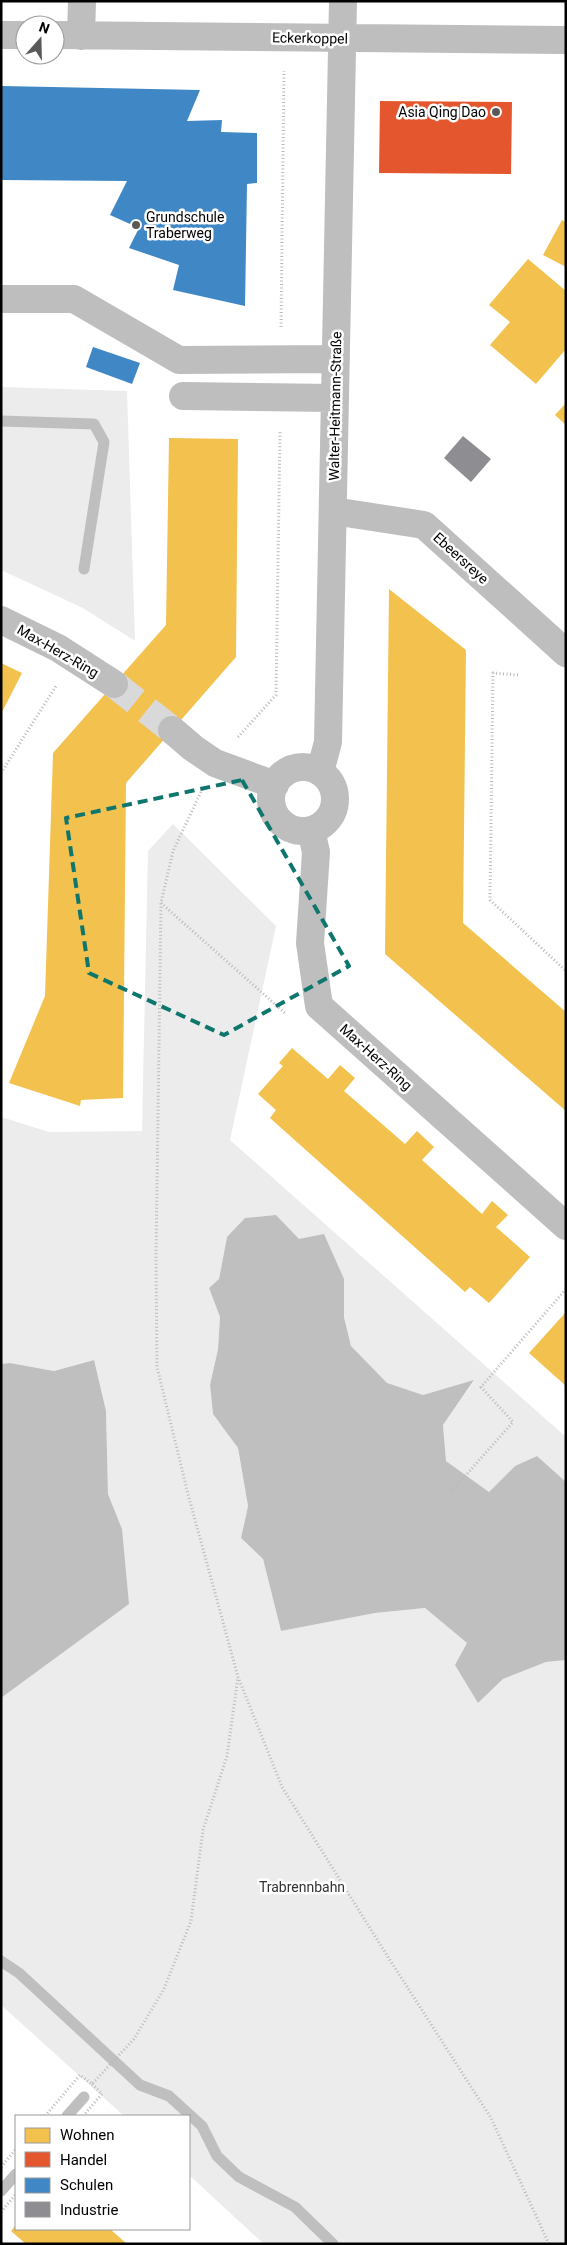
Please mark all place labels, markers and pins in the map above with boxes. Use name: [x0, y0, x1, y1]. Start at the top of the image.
place label: Asia Qing Dao: [398, 104, 486, 120]
marker: Asia Qing Dao: [490, 106, 502, 118]
place label: Grundschule Traberweg: [146, 209, 224, 241]
marker: Grundschule Traberweg: [130, 219, 142, 231]

